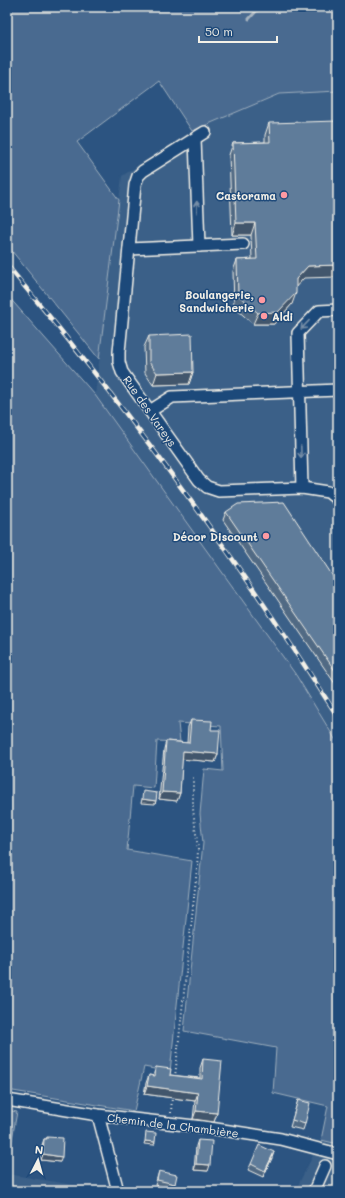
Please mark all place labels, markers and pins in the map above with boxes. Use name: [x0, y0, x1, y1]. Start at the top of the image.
place label: Castorama: [216, 188, 276, 203]
marker: Castorama: [279, 190, 289, 200]
place label: Boulangerie, Sandwicherie: [179, 287, 254, 315]
marker: Boulangerie, Sandwicherie: [257, 295, 267, 305]
place label: Aldi: [272, 309, 293, 324]
marker: Aldi: [259, 311, 269, 321]
place label: Décor Discount: [173, 529, 258, 544]
marker: Décor Discount: [261, 531, 271, 541]

